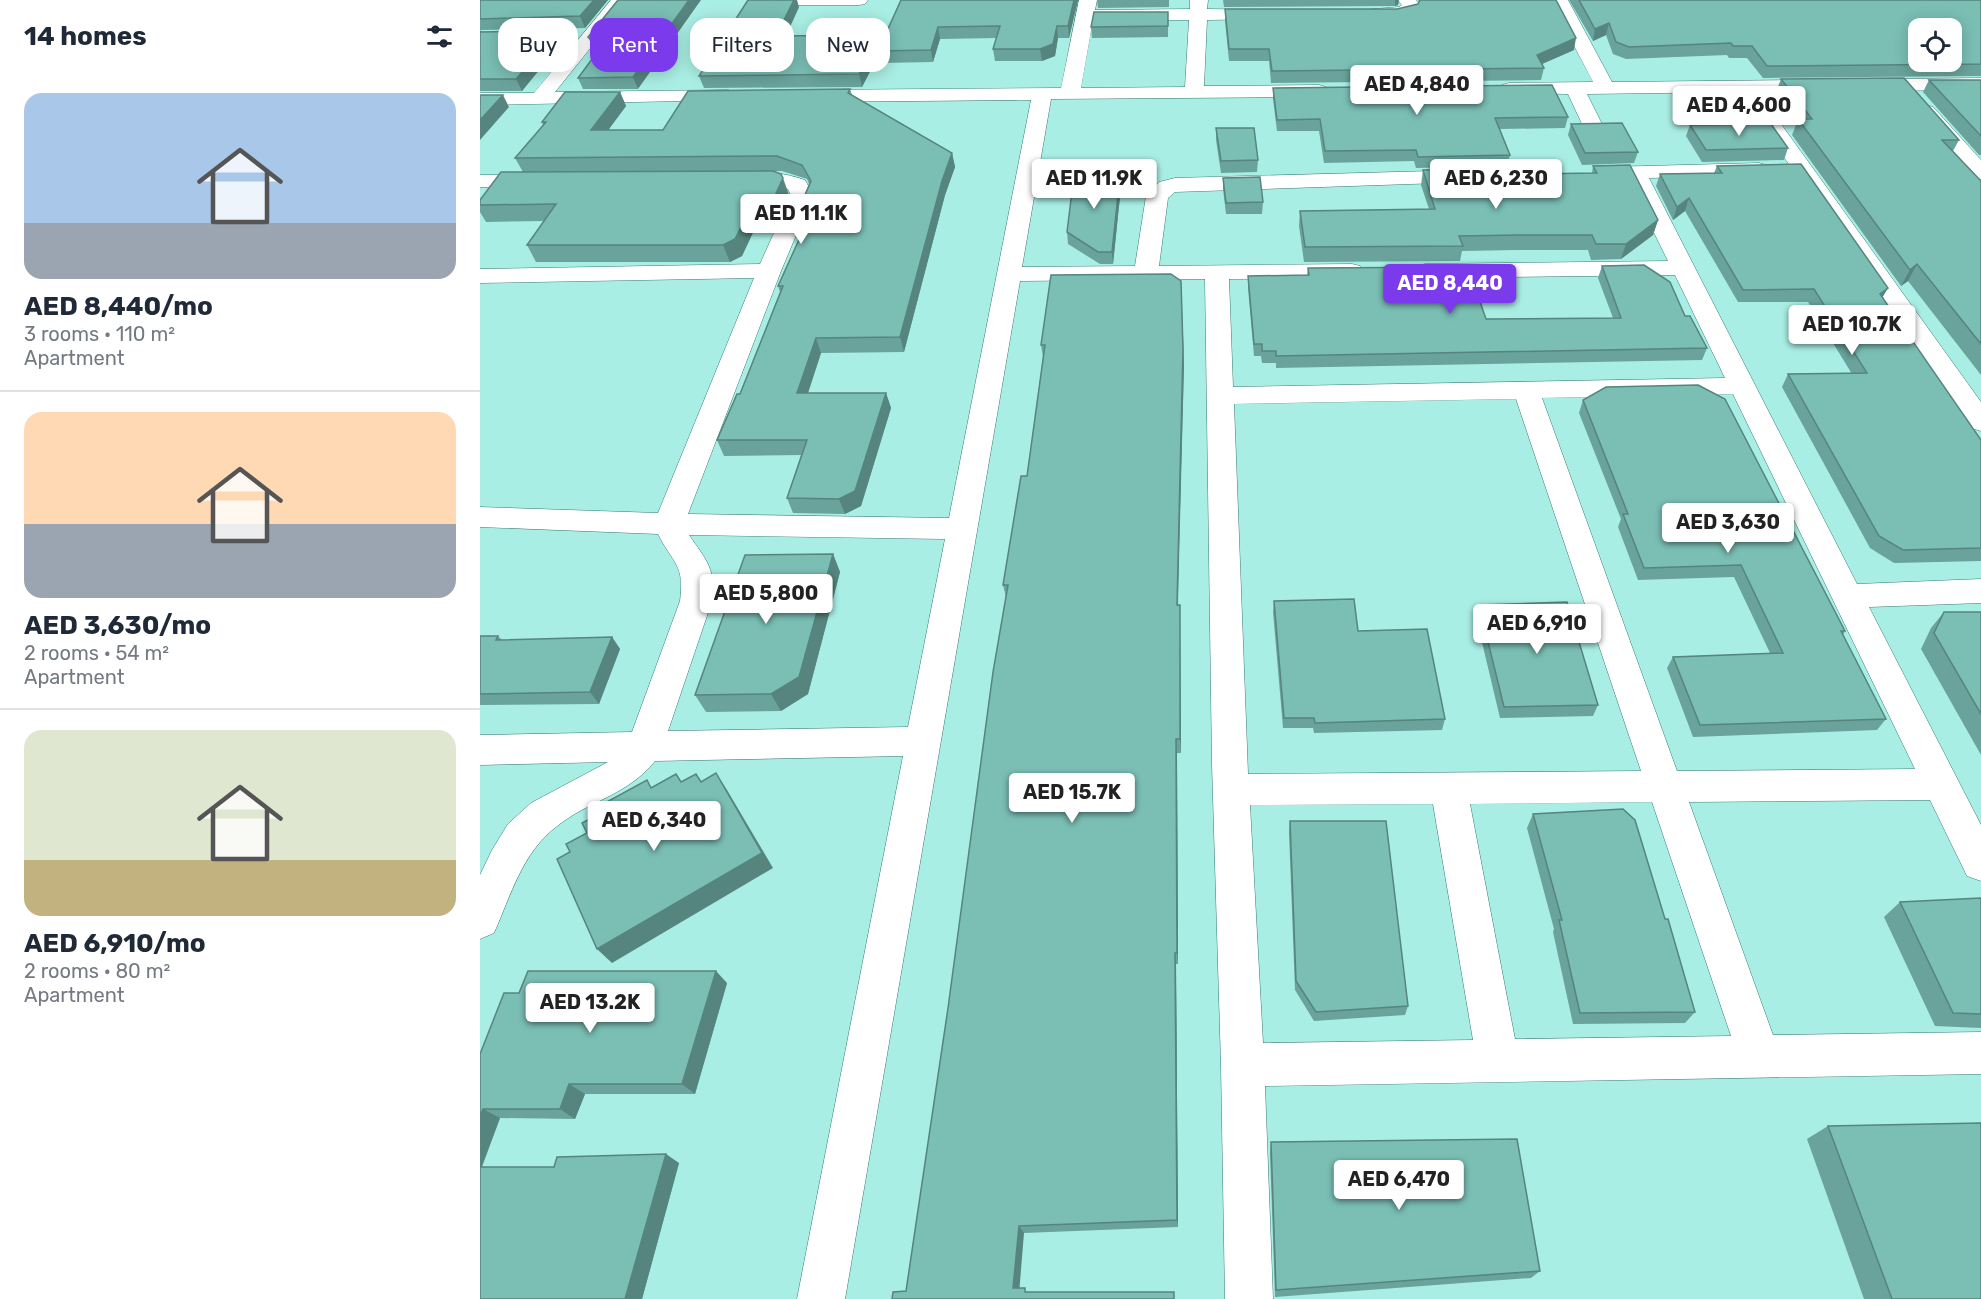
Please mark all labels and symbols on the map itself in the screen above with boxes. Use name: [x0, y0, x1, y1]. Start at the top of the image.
pin: AED 4,840: [1348, 65, 1486, 116]
pin: AED 4,600: [1670, 86, 1808, 137]
pin: AED 11.9K: [1025, 159, 1163, 210]
pin: AED 6,230: [1427, 159, 1565, 210]
pin: AED 11.1K: [732, 194, 870, 245]
pin: AED 8,440: [1381, 264, 1519, 315]
pin: AED 10.7K: [1783, 305, 1921, 356]
pin: AED 3,630: [1659, 503, 1797, 554]
pin: AED 5,800: [697, 574, 835, 625]
pin: AED 6,910: [1468, 604, 1606, 655]
pin: AED 15.7K: [1003, 773, 1141, 824]
pin: AED 6,340: [585, 801, 723, 852]
pin: AED 13.2K: [521, 983, 659, 1034]
pin: AED 6,470: [1330, 1160, 1468, 1211]

